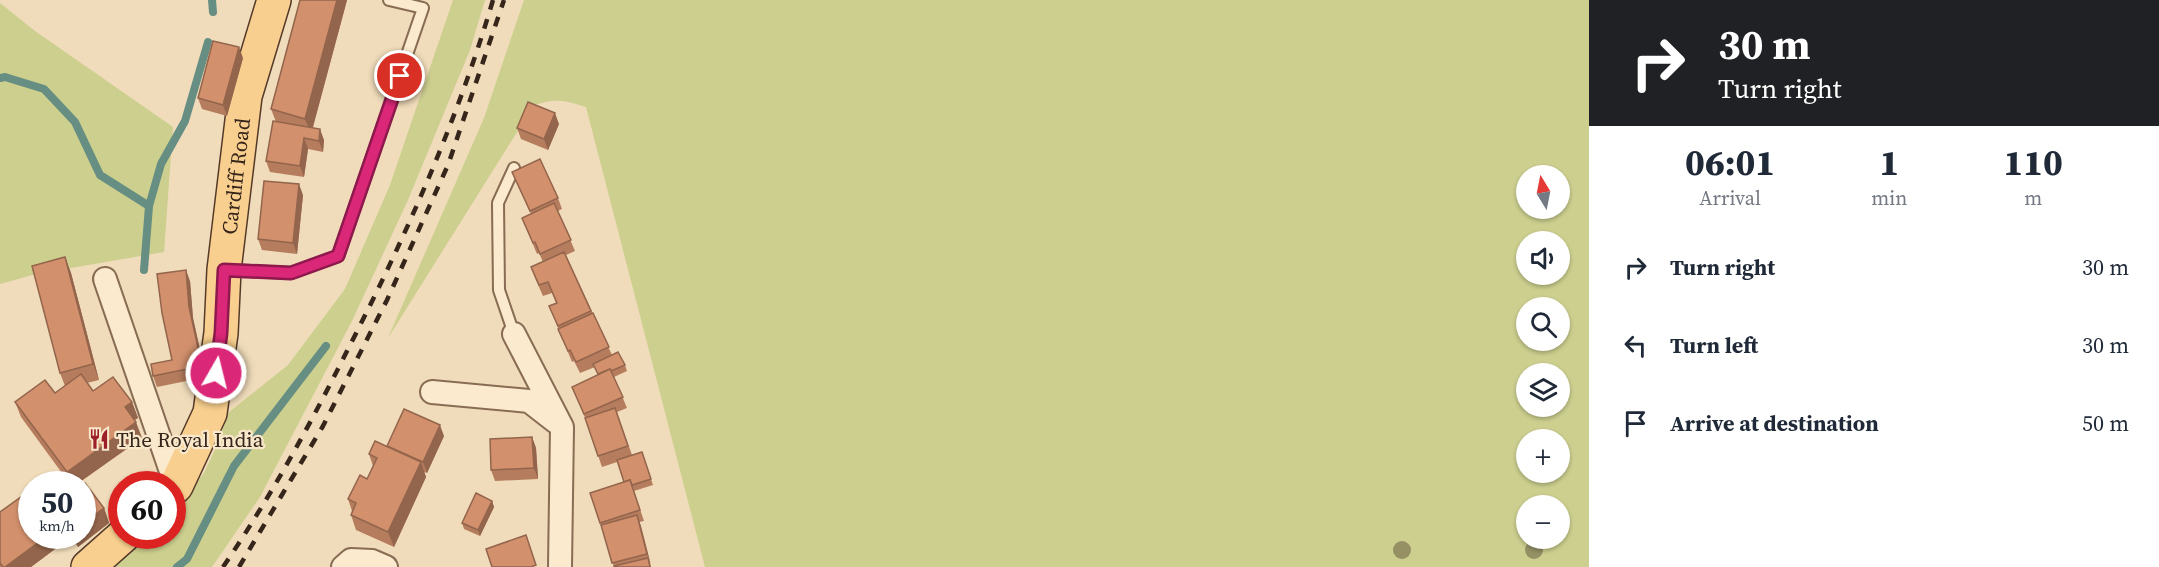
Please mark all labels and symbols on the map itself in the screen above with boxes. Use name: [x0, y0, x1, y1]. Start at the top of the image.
pin: [374, 50, 425, 101]
street label: Cardiff Road: [214, 116, 257, 236]
north arrow: [1516, 165, 1570, 219]
position arrow: [184, 341, 248, 405]
place label: The Royal India: [116, 425, 264, 454]
restaurant icon: The Royal India: [87, 427, 111, 451]
speed limit sign: 60: [108, 471, 186, 549]

